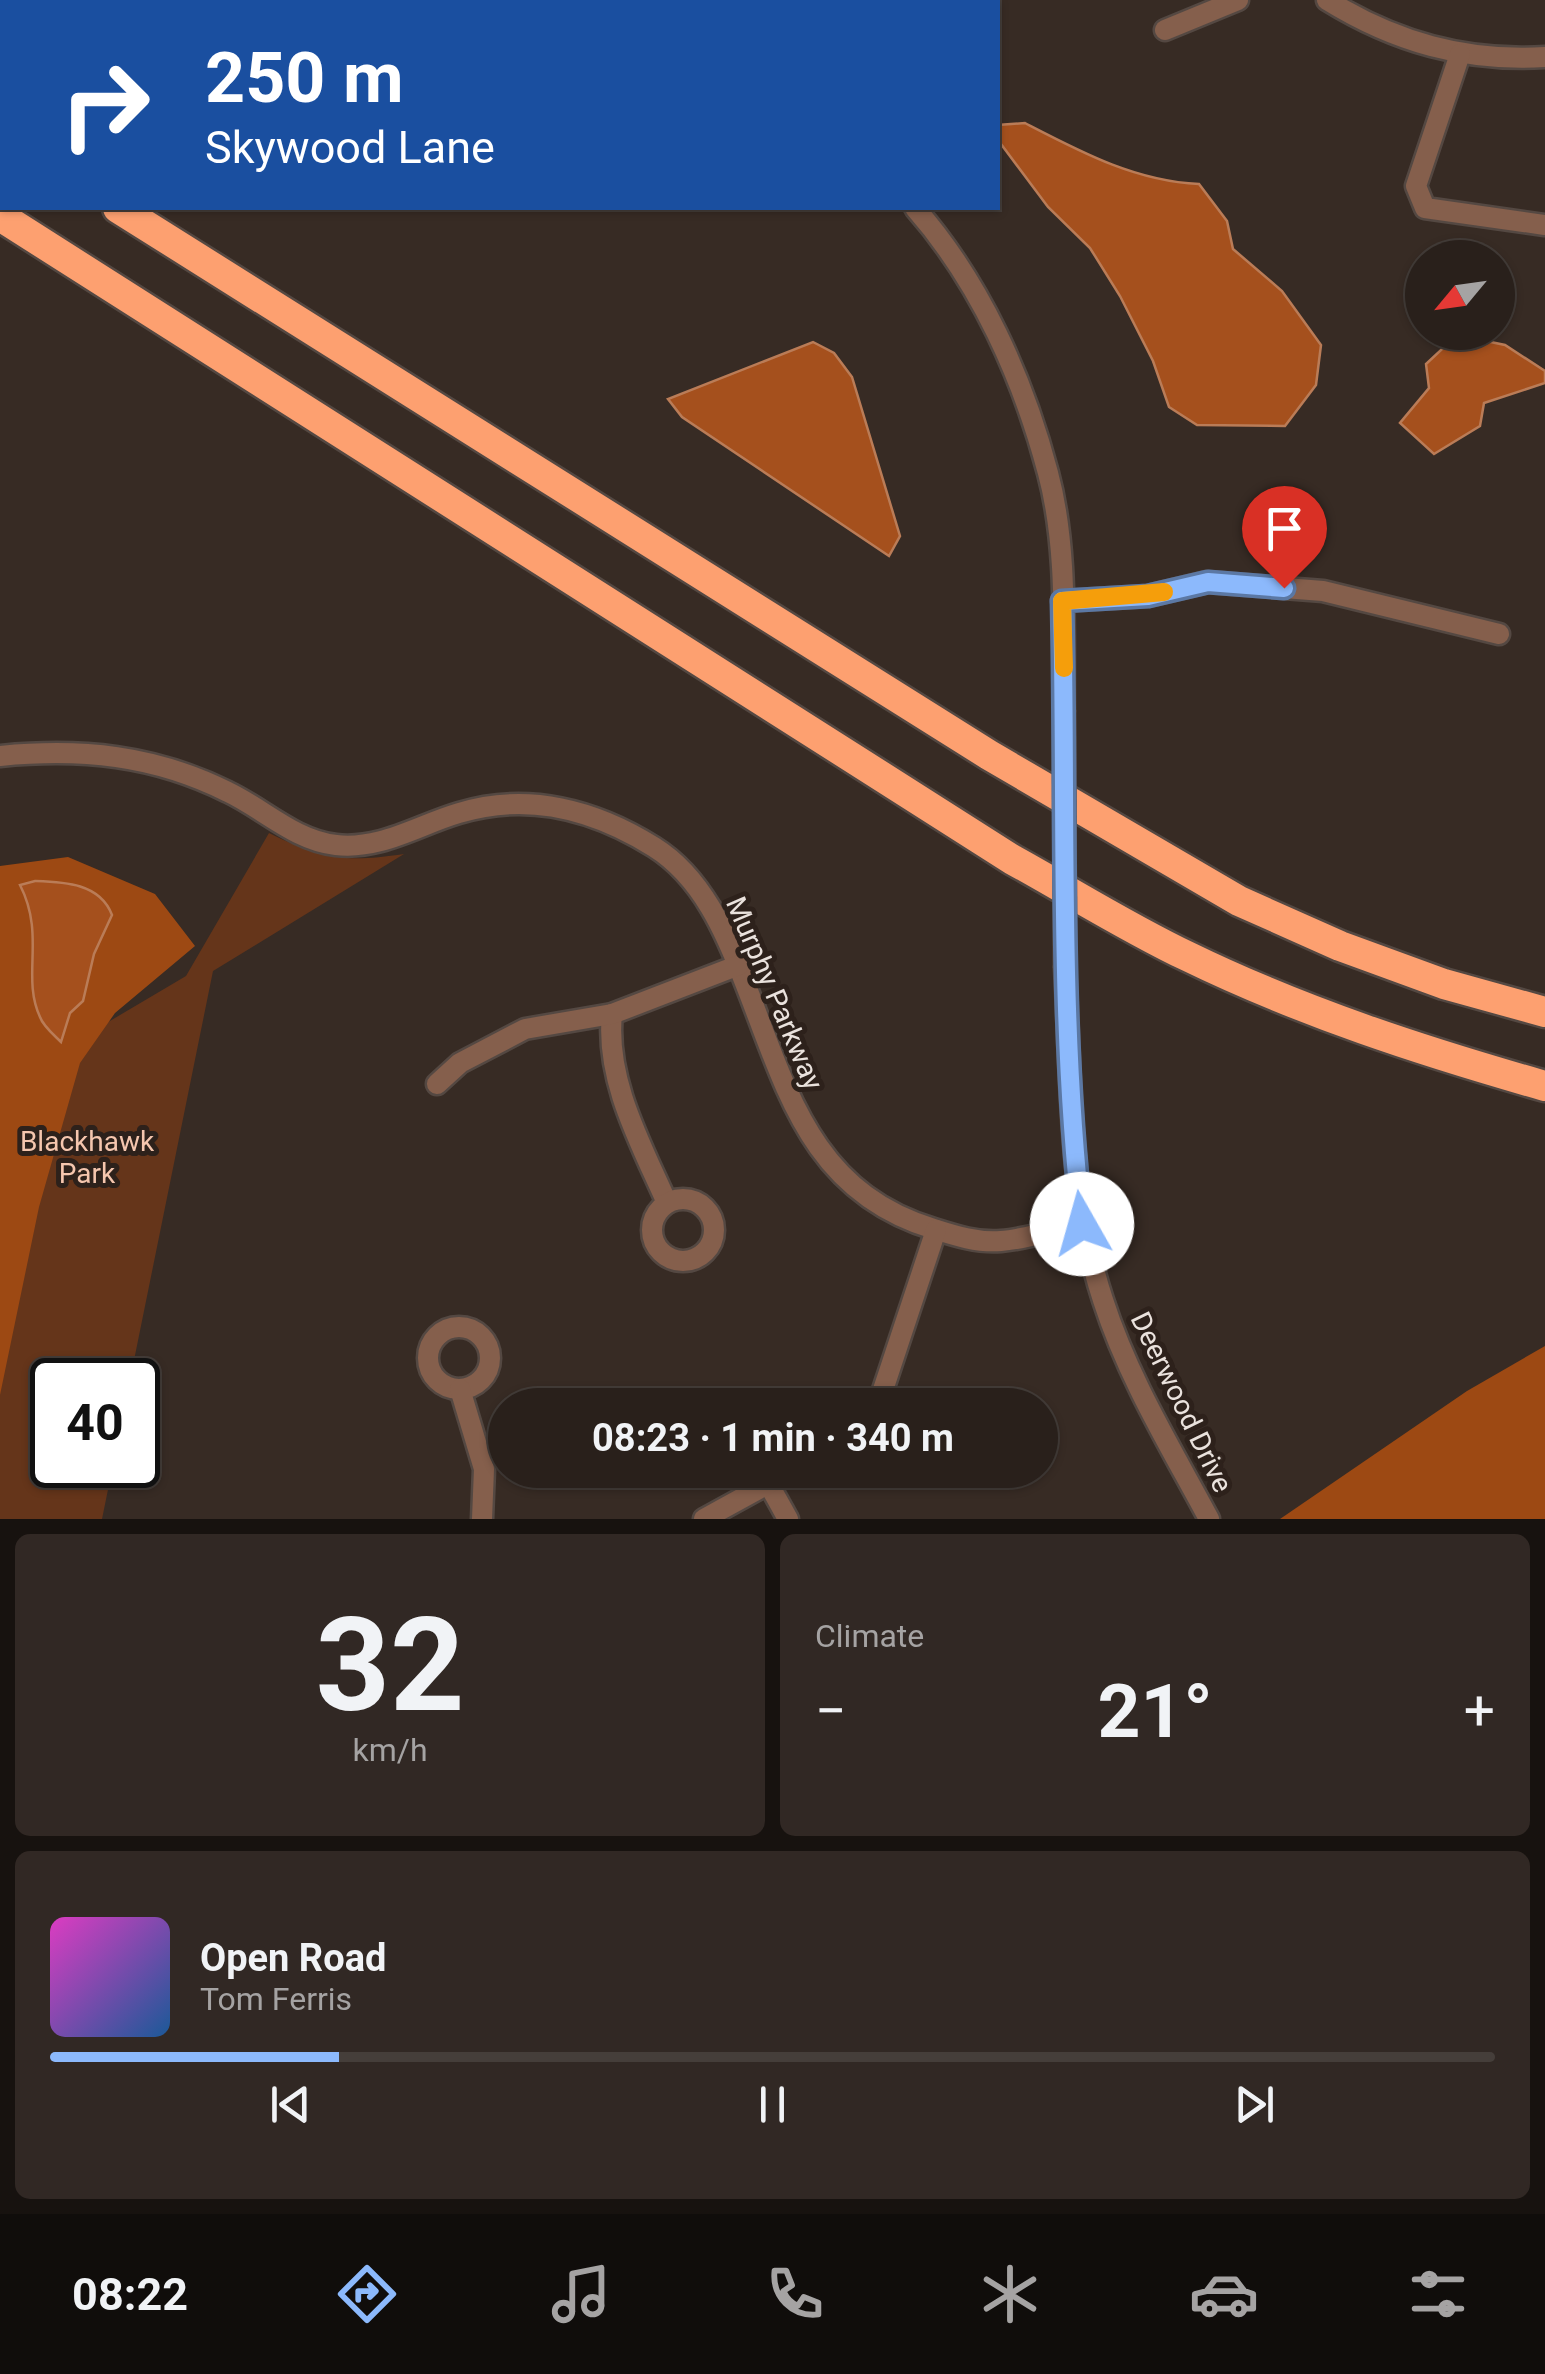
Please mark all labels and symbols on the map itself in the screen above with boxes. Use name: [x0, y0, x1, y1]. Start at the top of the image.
north arrow: [1405, 240, 1515, 350]
pin: [1242, 486, 1327, 589]
street label: Murphy Parkway: [719, 892, 830, 1095]
park label: Blackhawk Park: [20, 1125, 155, 1190]
position arrow: [1030, 1172, 1134, 1276]
street label: Deerwood Drive: [1124, 1307, 1239, 1498]
speed limit sign: 40: [30, 1358, 160, 1488]

